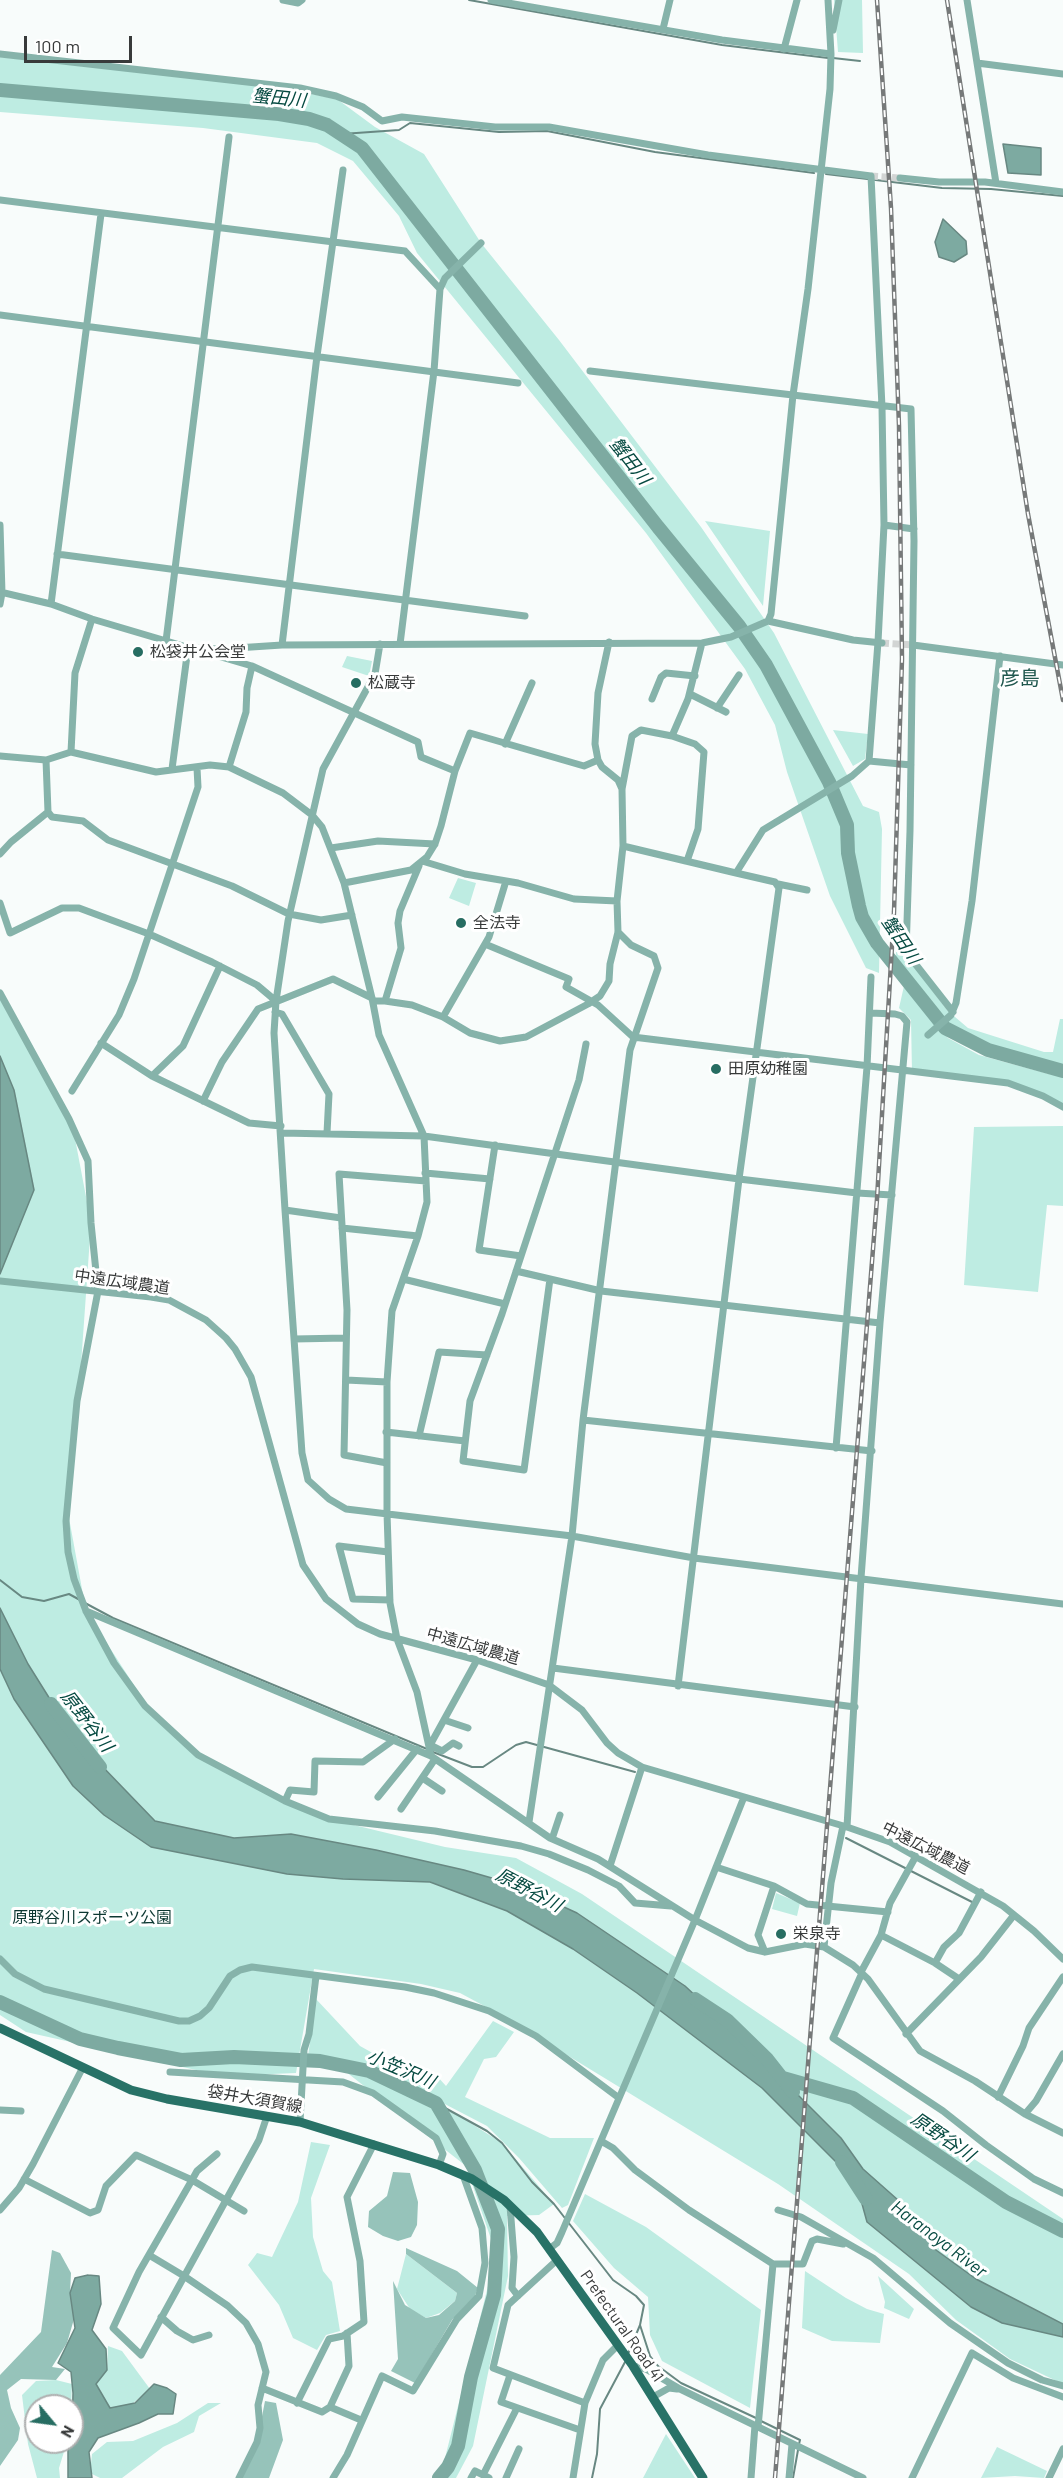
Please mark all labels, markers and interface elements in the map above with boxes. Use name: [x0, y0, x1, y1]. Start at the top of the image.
scale bar: [27, 24, 135, 62]
text: 100 m: [35, 35, 80, 57]
water label: 蟹田川: [251, 84, 307, 112]
water label: 蟹田川: [605, 433, 655, 489]
place label: 松袋井公会堂: [150, 642, 246, 662]
marker: 松袋井公会堂: [131, 645, 145, 659]
district label: 彦島: [1000, 666, 1040, 690]
place label: 松蔵寺: [368, 673, 416, 693]
marker: 松蔵寺: [349, 676, 363, 690]
water label: 蟹田川: [877, 912, 925, 968]
place label: 全法寺: [473, 913, 521, 933]
marker: 全法寺: [454, 916, 468, 930]
place label: 田原幼稚園: [728, 1059, 808, 1079]
marker: 田原幼稚園: [709, 1062, 723, 1076]
street label: 中遠広域農道: [73, 1266, 171, 1298]
street label: 中遠広域農道: [424, 1624, 522, 1668]
water label: 原野谷川: [56, 1686, 118, 1756]
street label: 中遠広域農道: [879, 1818, 973, 1878]
water label: 原野谷川: [492, 1864, 566, 1916]
park label: 原野谷川スポーツ公園: [12, 1908, 172, 1928]
place label: 栄泉寺: [793, 1924, 841, 1944]
marker: 栄泉寺: [774, 1927, 788, 1941]
water label: 小笠沢川: [364, 2045, 438, 2093]
street label: 袋井大須賀線: [206, 2081, 304, 2117]
water label: 原野谷川: [907, 2108, 979, 2166]
water label: Haranoya River: [887, 2196, 991, 2282]
street label: Prefectural Road 41: [576, 2266, 668, 2386]
north arrow: [24, 2394, 84, 2454]
text: N: [58, 2423, 79, 2441]

